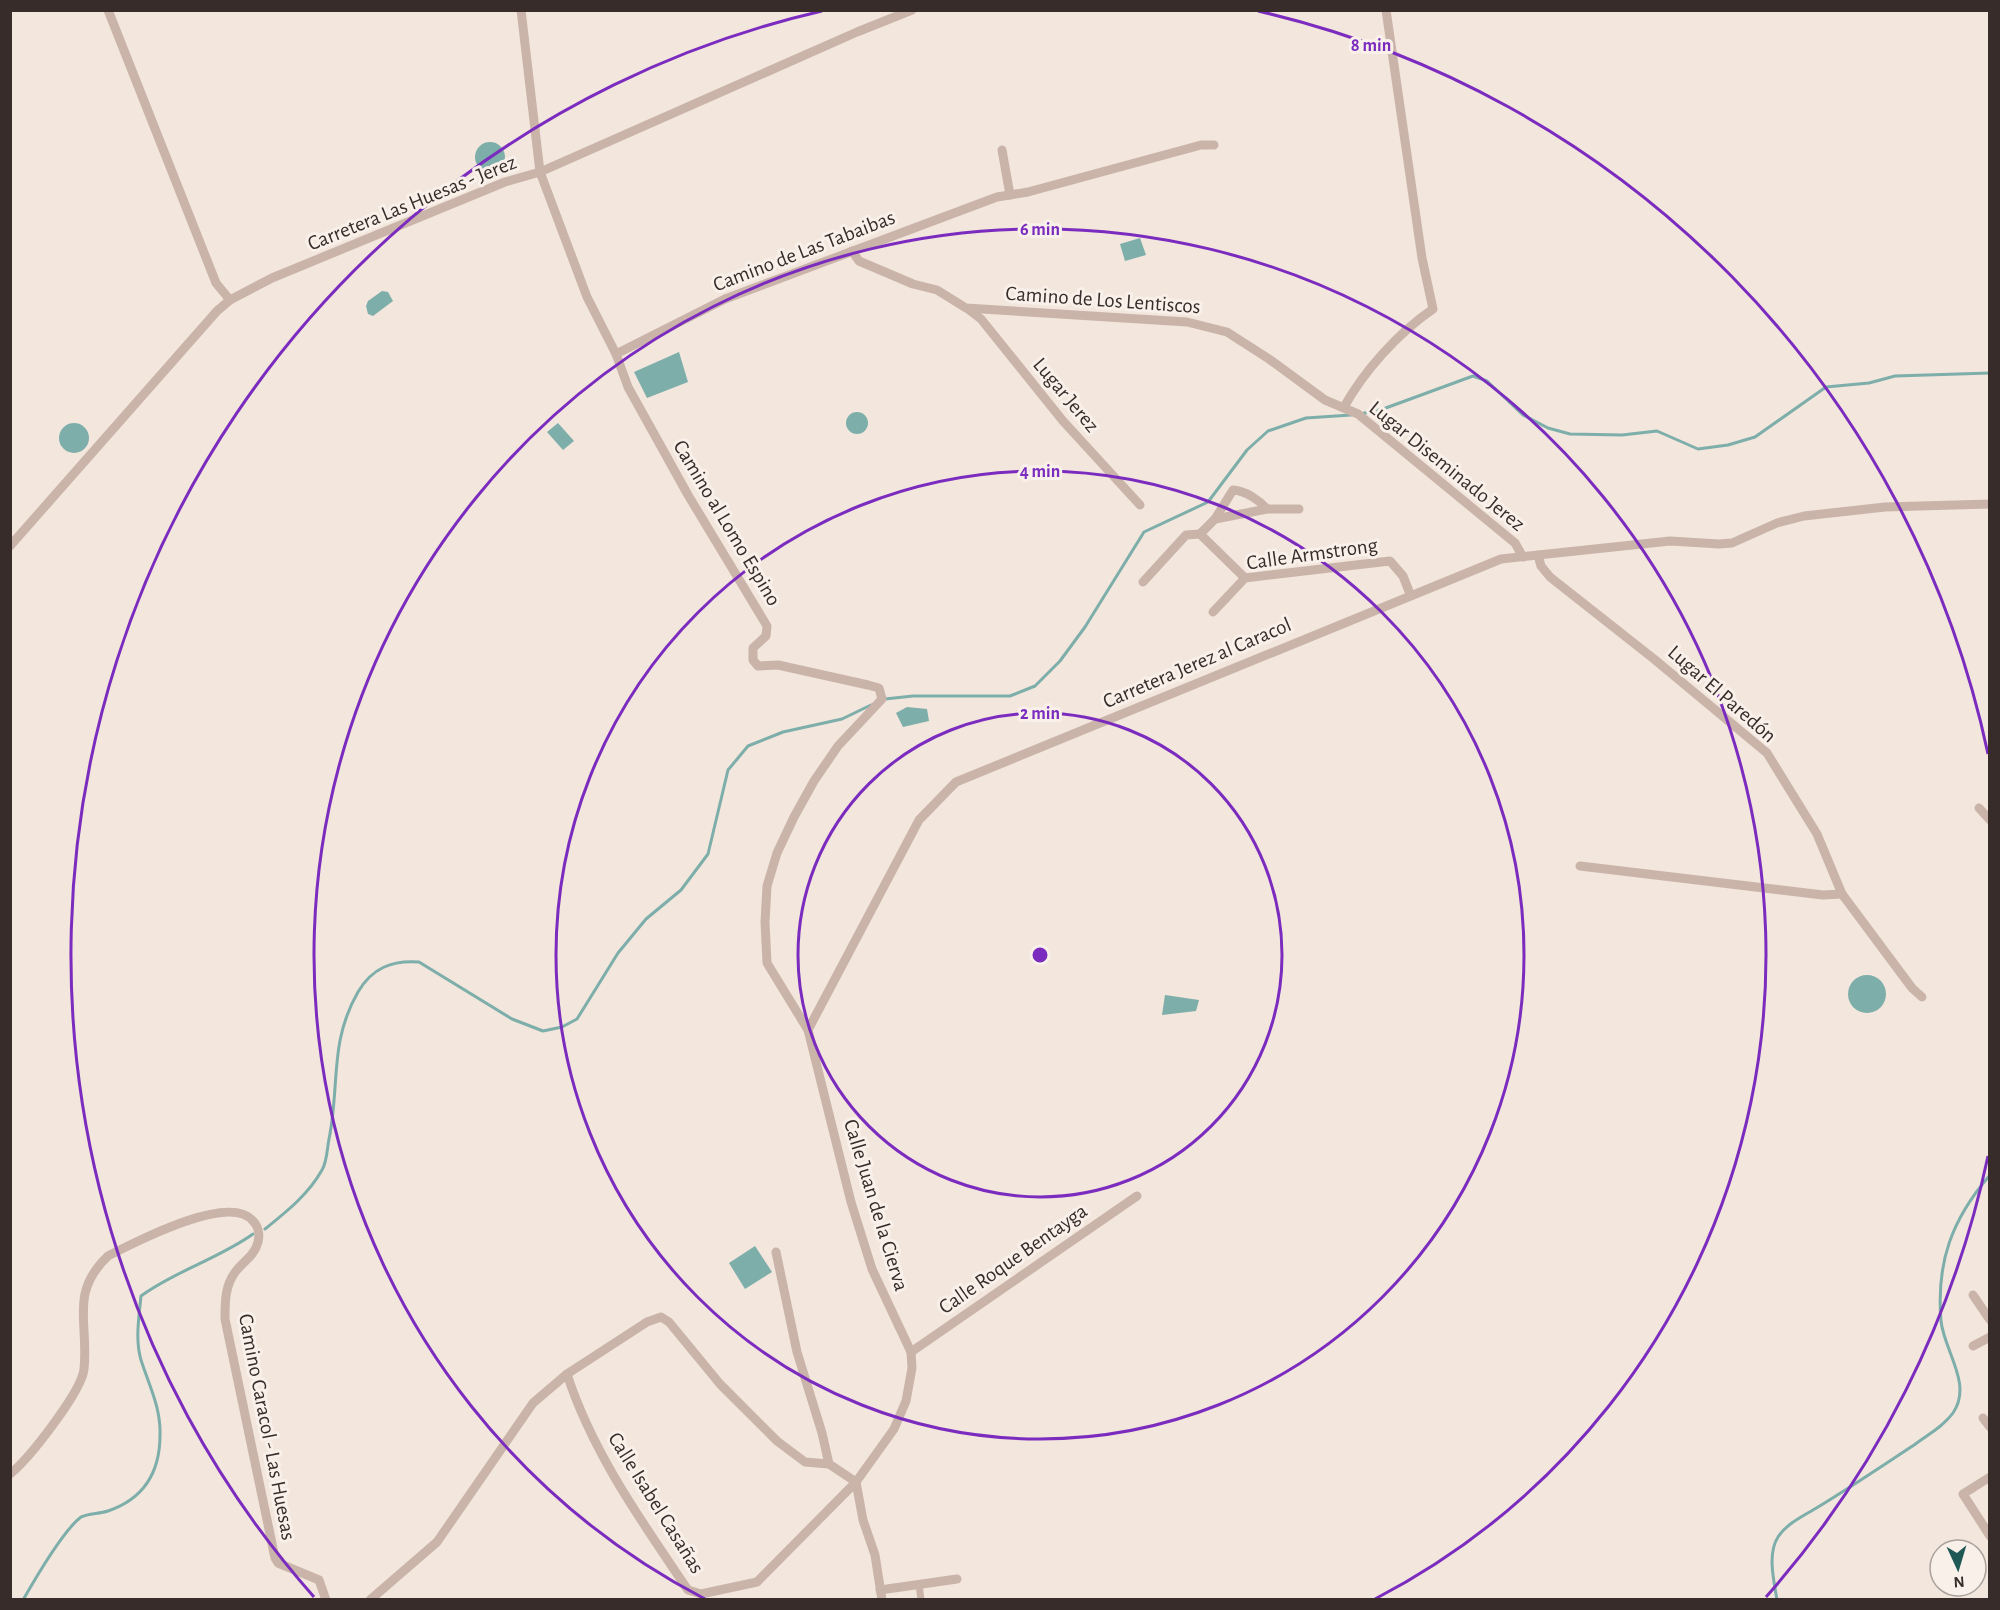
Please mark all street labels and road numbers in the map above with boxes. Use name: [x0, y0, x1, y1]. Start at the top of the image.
street label: Carretera Las Huesas - Jerez: [305, 151, 519, 255]
street label: Camino de Las Tabaibas: [710, 207, 898, 295]
street label: Camino de Los Lentiscos: [1005, 283, 1201, 317]
street label: Lugar Jerez: [1029, 354, 1103, 436]
street label: Lugar Diseminado Jerez: [1365, 397, 1529, 535]
street label: Camino al Lomo Espino: [669, 437, 785, 609]
street label: Calle Armstrong: [1245, 534, 1380, 574]
street label: Carretera Jerez al Caracol: [1100, 614, 1294, 712]
street label: Lugar El Paredón: [1664, 641, 1780, 747]
street label: Calle Juan de la Cierva: [840, 1117, 912, 1294]
street label: Calle Roque Bentayga: [935, 1200, 1091, 1318]
street label: Camino Caracol - Las Huesas: [235, 1312, 299, 1542]
street label: Calle Isabel Casañas: [604, 1429, 708, 1577]

